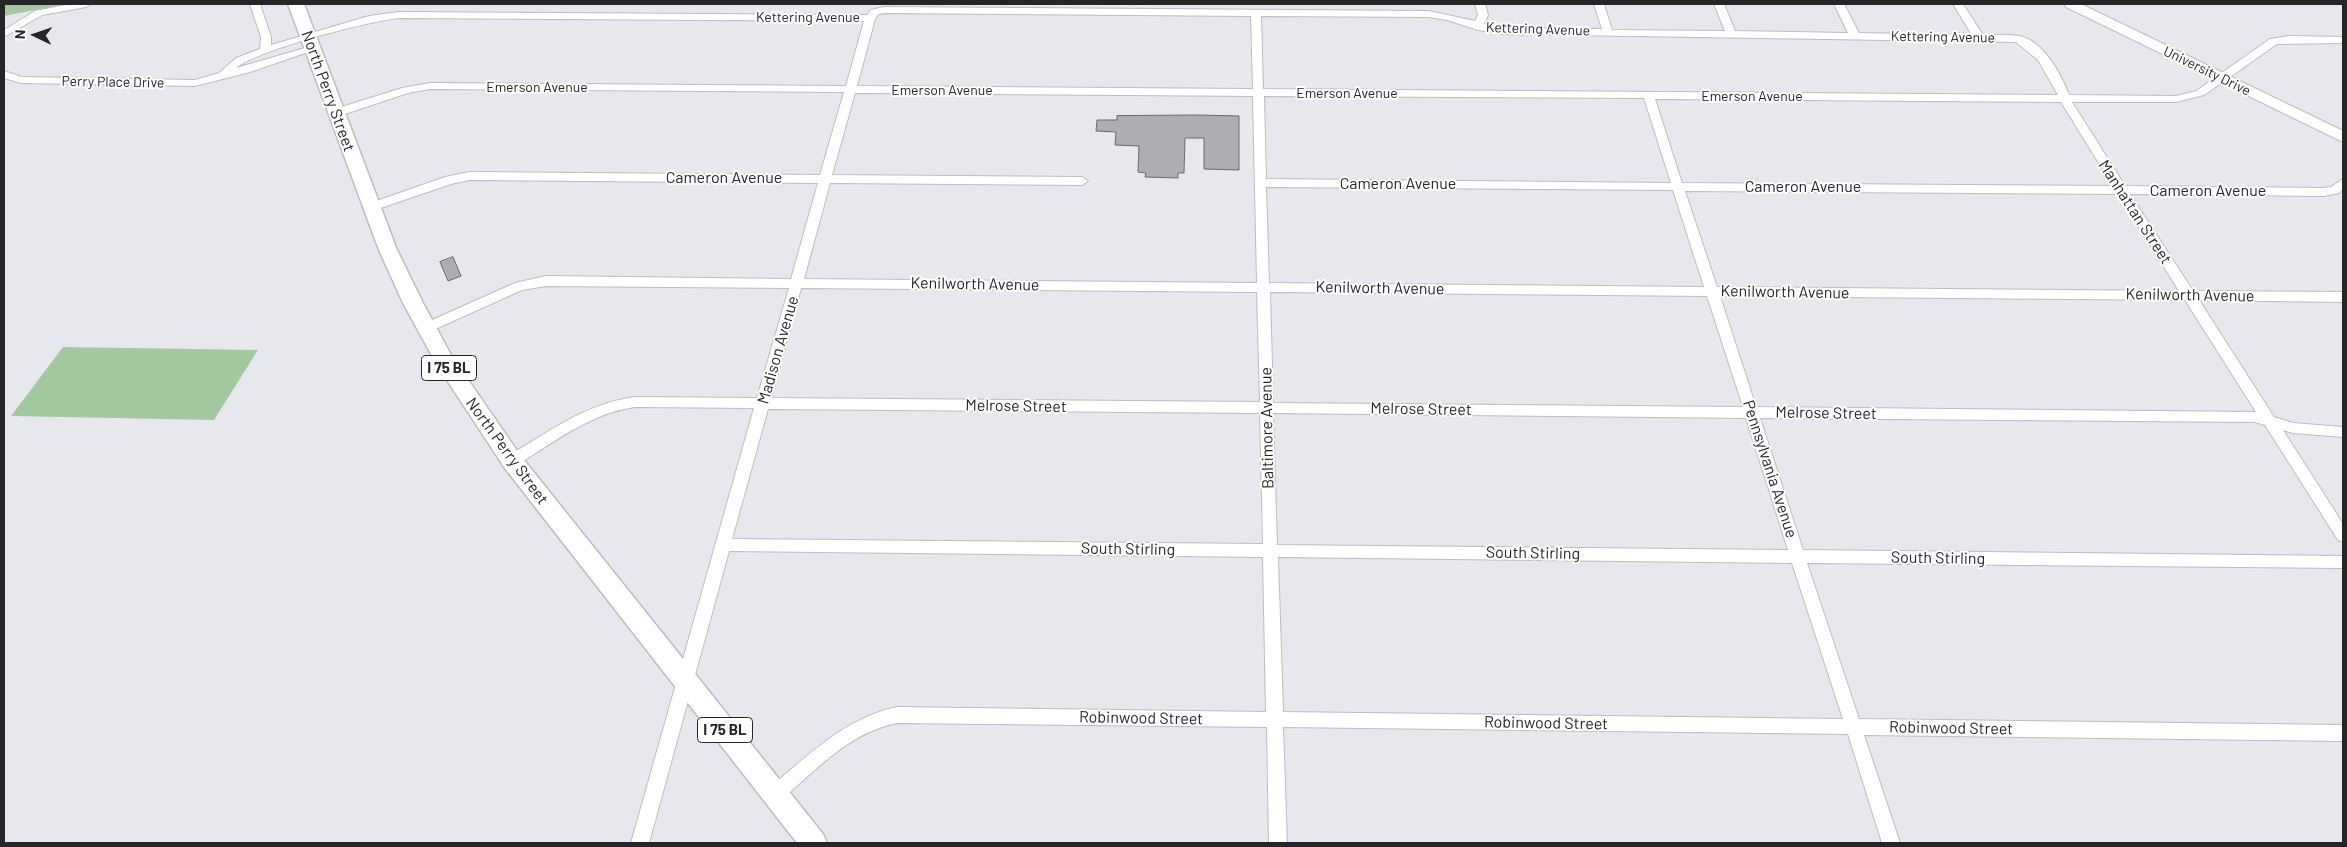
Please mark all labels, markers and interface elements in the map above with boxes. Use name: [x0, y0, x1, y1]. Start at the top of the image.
street label: Kettering Avenue: [756, 9, 860, 25]
north arrow: [10, 10, 60, 60]
street label: Kettering Avenue: [1486, 19, 1590, 39]
street label: North Perry Street: [297, 28, 359, 154]
street label: Kettering Avenue: [1891, 28, 1995, 46]
text: N: [11, 29, 28, 39]
street label: University Drive: [2161, 43, 2253, 99]
street label: Perry Place Drive: [62, 73, 164, 91]
street label: Emerson Avenue: [486, 79, 588, 95]
street label: Emerson Avenue: [891, 82, 993, 98]
street label: Emerson Avenue: [1296, 85, 1398, 101]
street label: Emerson Avenue: [1701, 88, 1803, 104]
street label: Manhattan Street: [2094, 156, 2176, 268]
street label: Cameron Avenue: [666, 168, 782, 188]
street label: Cameron Avenue: [1340, 174, 1456, 194]
street label: Cameron Avenue: [1745, 177, 1861, 197]
street label: Cameron Avenue: [2150, 181, 2266, 201]
street label: Kenilworth Avenue: [910, 273, 1040, 295]
street label: Kenilworth Avenue: [1315, 277, 1445, 299]
street label: Kenilworth Avenue: [1720, 281, 1850, 303]
street label: Kenilworth Avenue: [2125, 284, 2255, 306]
street label: Madison Avenue: [753, 294, 803, 406]
road number: I 75 BL: [422, 356, 476, 380]
street label: Baltimore Avenue: [1256, 367, 1278, 489]
street label: North Perry Street: [462, 394, 552, 508]
street label: Melrose Street: [965, 396, 1067, 416]
street label: Pennsylvania Avenue: [1739, 398, 1801, 540]
street label: Melrose Street: [1370, 399, 1472, 419]
street label: Melrose Street: [1775, 403, 1877, 423]
street label: South Stirling: [1081, 539, 1175, 559]
street label: South Stirling: [1486, 543, 1580, 563]
street label: South Stirling: [1891, 548, 1985, 568]
street label: Robinwood Street: [1079, 707, 1203, 729]
street label: Robinwood Street: [1484, 712, 1608, 734]
street label: Robinwood Street: [1889, 717, 2013, 739]
road number: I 75 BL: [698, 718, 752, 742]

